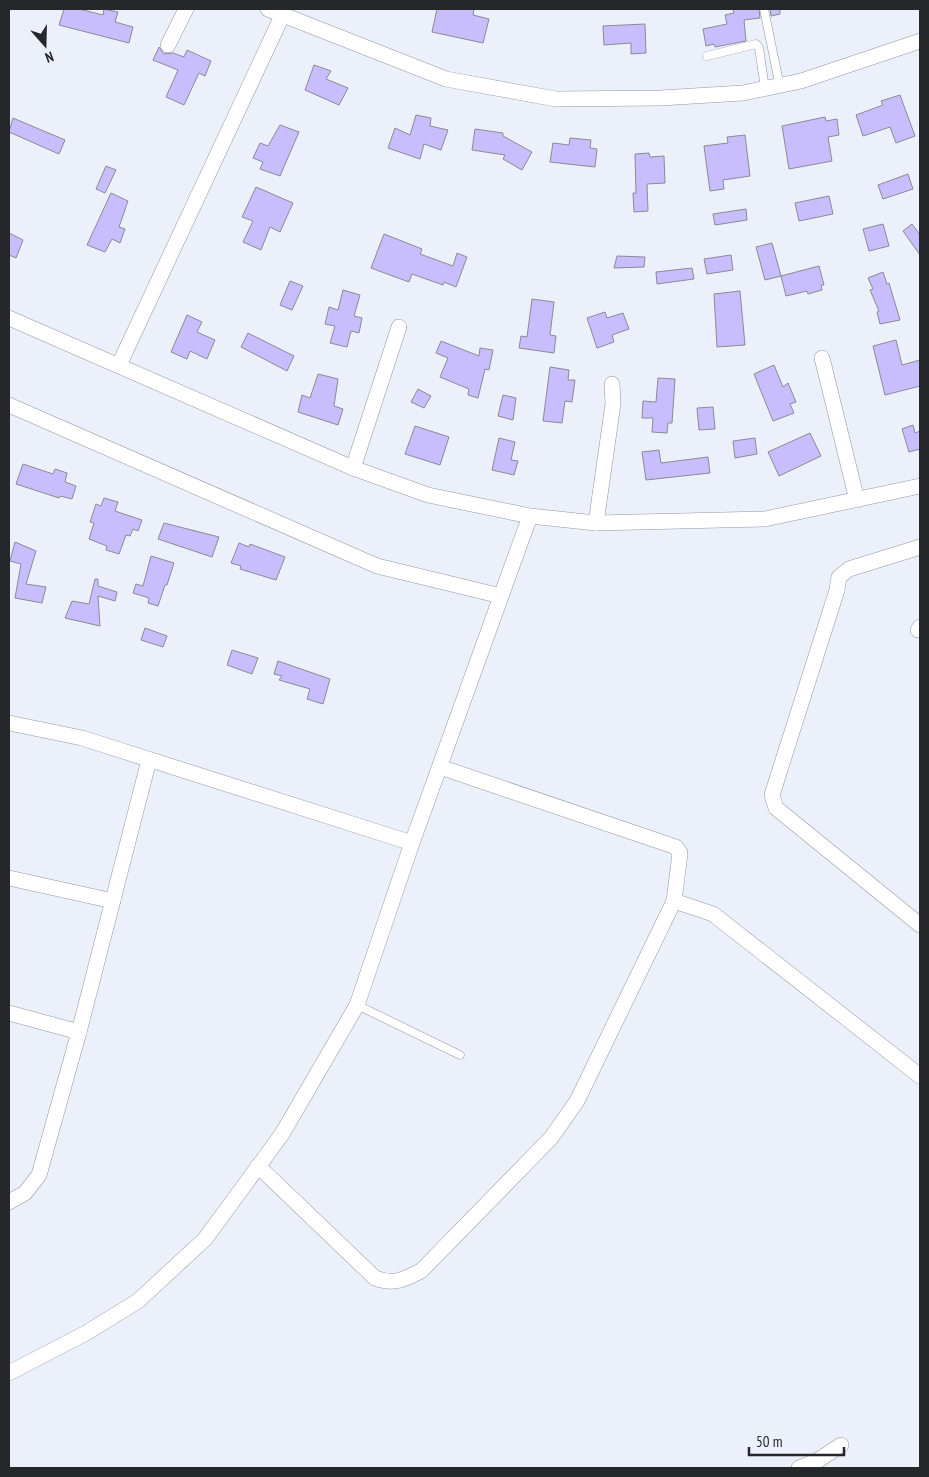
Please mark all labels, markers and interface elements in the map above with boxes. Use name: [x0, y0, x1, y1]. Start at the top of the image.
north arrow: [20, 20, 70, 70]
text: N: [43, 47, 56, 67]
scale bar: [749, 1424, 844, 1456]
text: 50 m: [756, 1432, 782, 1451]

